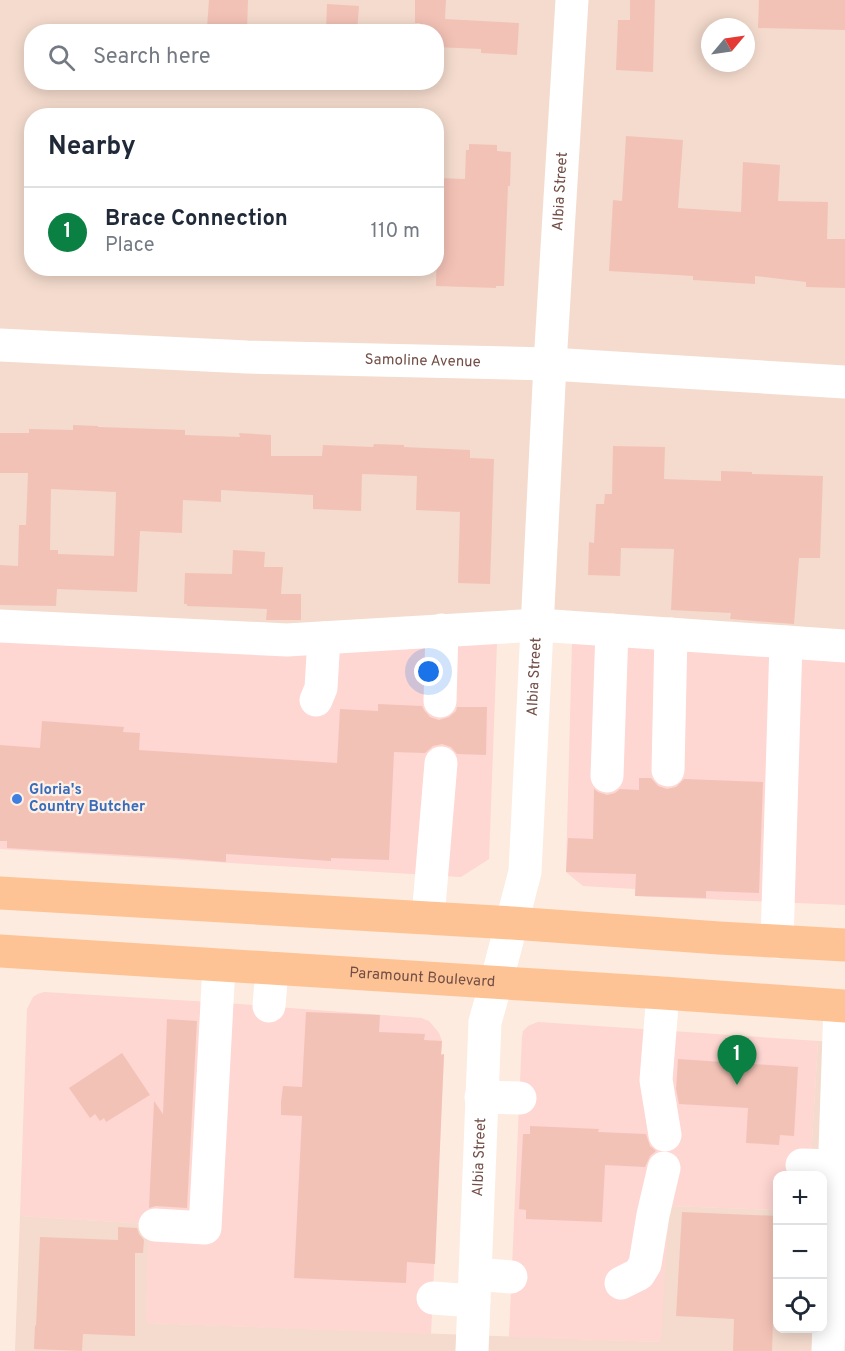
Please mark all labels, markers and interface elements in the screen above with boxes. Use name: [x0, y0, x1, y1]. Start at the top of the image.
north arrow: [701, 18, 755, 72]
search box: [24, 24, 444, 90]
icon: search: [45, 41, 78, 74]
text: Search here: [93, 44, 211, 71]
text: Nearby: [48, 131, 136, 164]
street label: Albia Street: [549, 151, 572, 231]
text: Brace Connection: [105, 206, 288, 233]
text: 1: [64, 219, 72, 245]
text: 110 m: [371, 219, 420, 245]
text: Place: [105, 233, 155, 259]
street label: Samoline Avenue: [364, 350, 481, 372]
street label: Albia Street: [523, 637, 546, 717]
your location: [414, 657, 443, 686]
place label: Gloria's Country Butcher: [29, 781, 146, 817]
marker: Gloria's Country Butcher: [10, 792, 24, 806]
street label: Paramount Boulevard: [349, 964, 496, 992]
pin: 1: [718, 1036, 756, 1085]
street label: Albia Street: [469, 1117, 491, 1197]
map controls: [773, 1171, 827, 1333]
button: +: [773, 1171, 827, 1225]
button: −: [773, 1225, 827, 1279]
button: locate: [773, 1279, 827, 1333]

